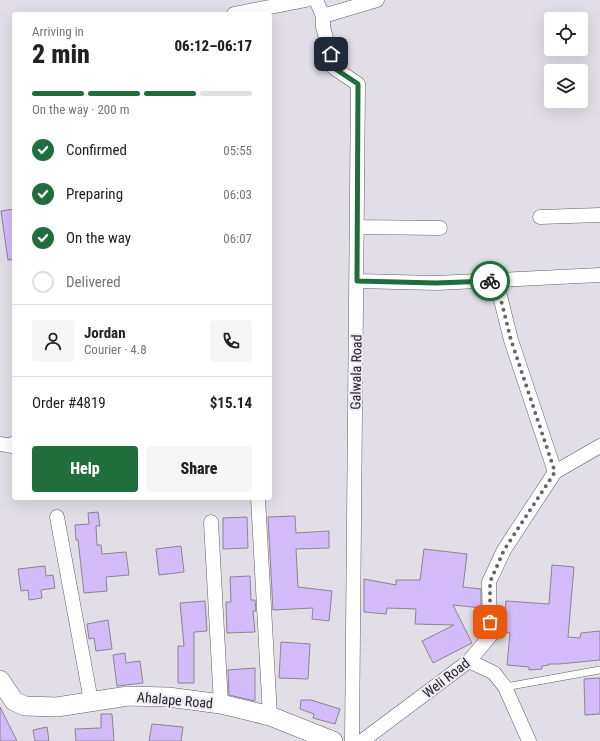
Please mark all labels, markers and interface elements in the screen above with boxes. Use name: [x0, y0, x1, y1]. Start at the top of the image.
map controls: [544, 12, 588, 108]
button: locate: [544, 12, 588, 56]
text: Arriving in: [32, 24, 84, 39]
text: 06:12–06:17: [174, 37, 252, 55]
pin: [314, 37, 348, 71]
text: 2 min: [32, 39, 90, 69]
icon: home: [320, 43, 342, 65]
button: layers: [544, 64, 588, 108]
text: On the way · 200 m: [32, 102, 129, 117]
icon: check: [32, 139, 54, 161]
text: Confirmed: [66, 141, 127, 159]
text: 05:55: [223, 143, 252, 158]
icon: check: [32, 183, 54, 205]
text: Preparing: [66, 185, 123, 203]
text: 06:03: [223, 187, 252, 202]
icon: check: [32, 227, 54, 249]
text: On the way: [66, 229, 131, 247]
text: 06:07: [223, 231, 252, 246]
courier: [470, 261, 510, 301]
icon: bike: [479, 270, 501, 292]
text: Delivered: [66, 273, 121, 291]
button: person: [32, 320, 74, 362]
button: phone: [210, 320, 252, 362]
text: Jordan: [84, 324, 126, 342]
street label: Galwala Road: [347, 334, 365, 410]
text: Courier · 4.8: [84, 342, 147, 357]
text: Order #4819: [32, 394, 106, 412]
text: $15.14: [210, 394, 252, 412]
button: Help: [32, 446, 138, 492]
button: Share: [146, 446, 252, 492]
pin: [473, 605, 507, 639]
icon: bag: [479, 611, 501, 633]
street label: Weli Road: [419, 655, 473, 701]
street label: Ahalape Road: [136, 689, 214, 711]

